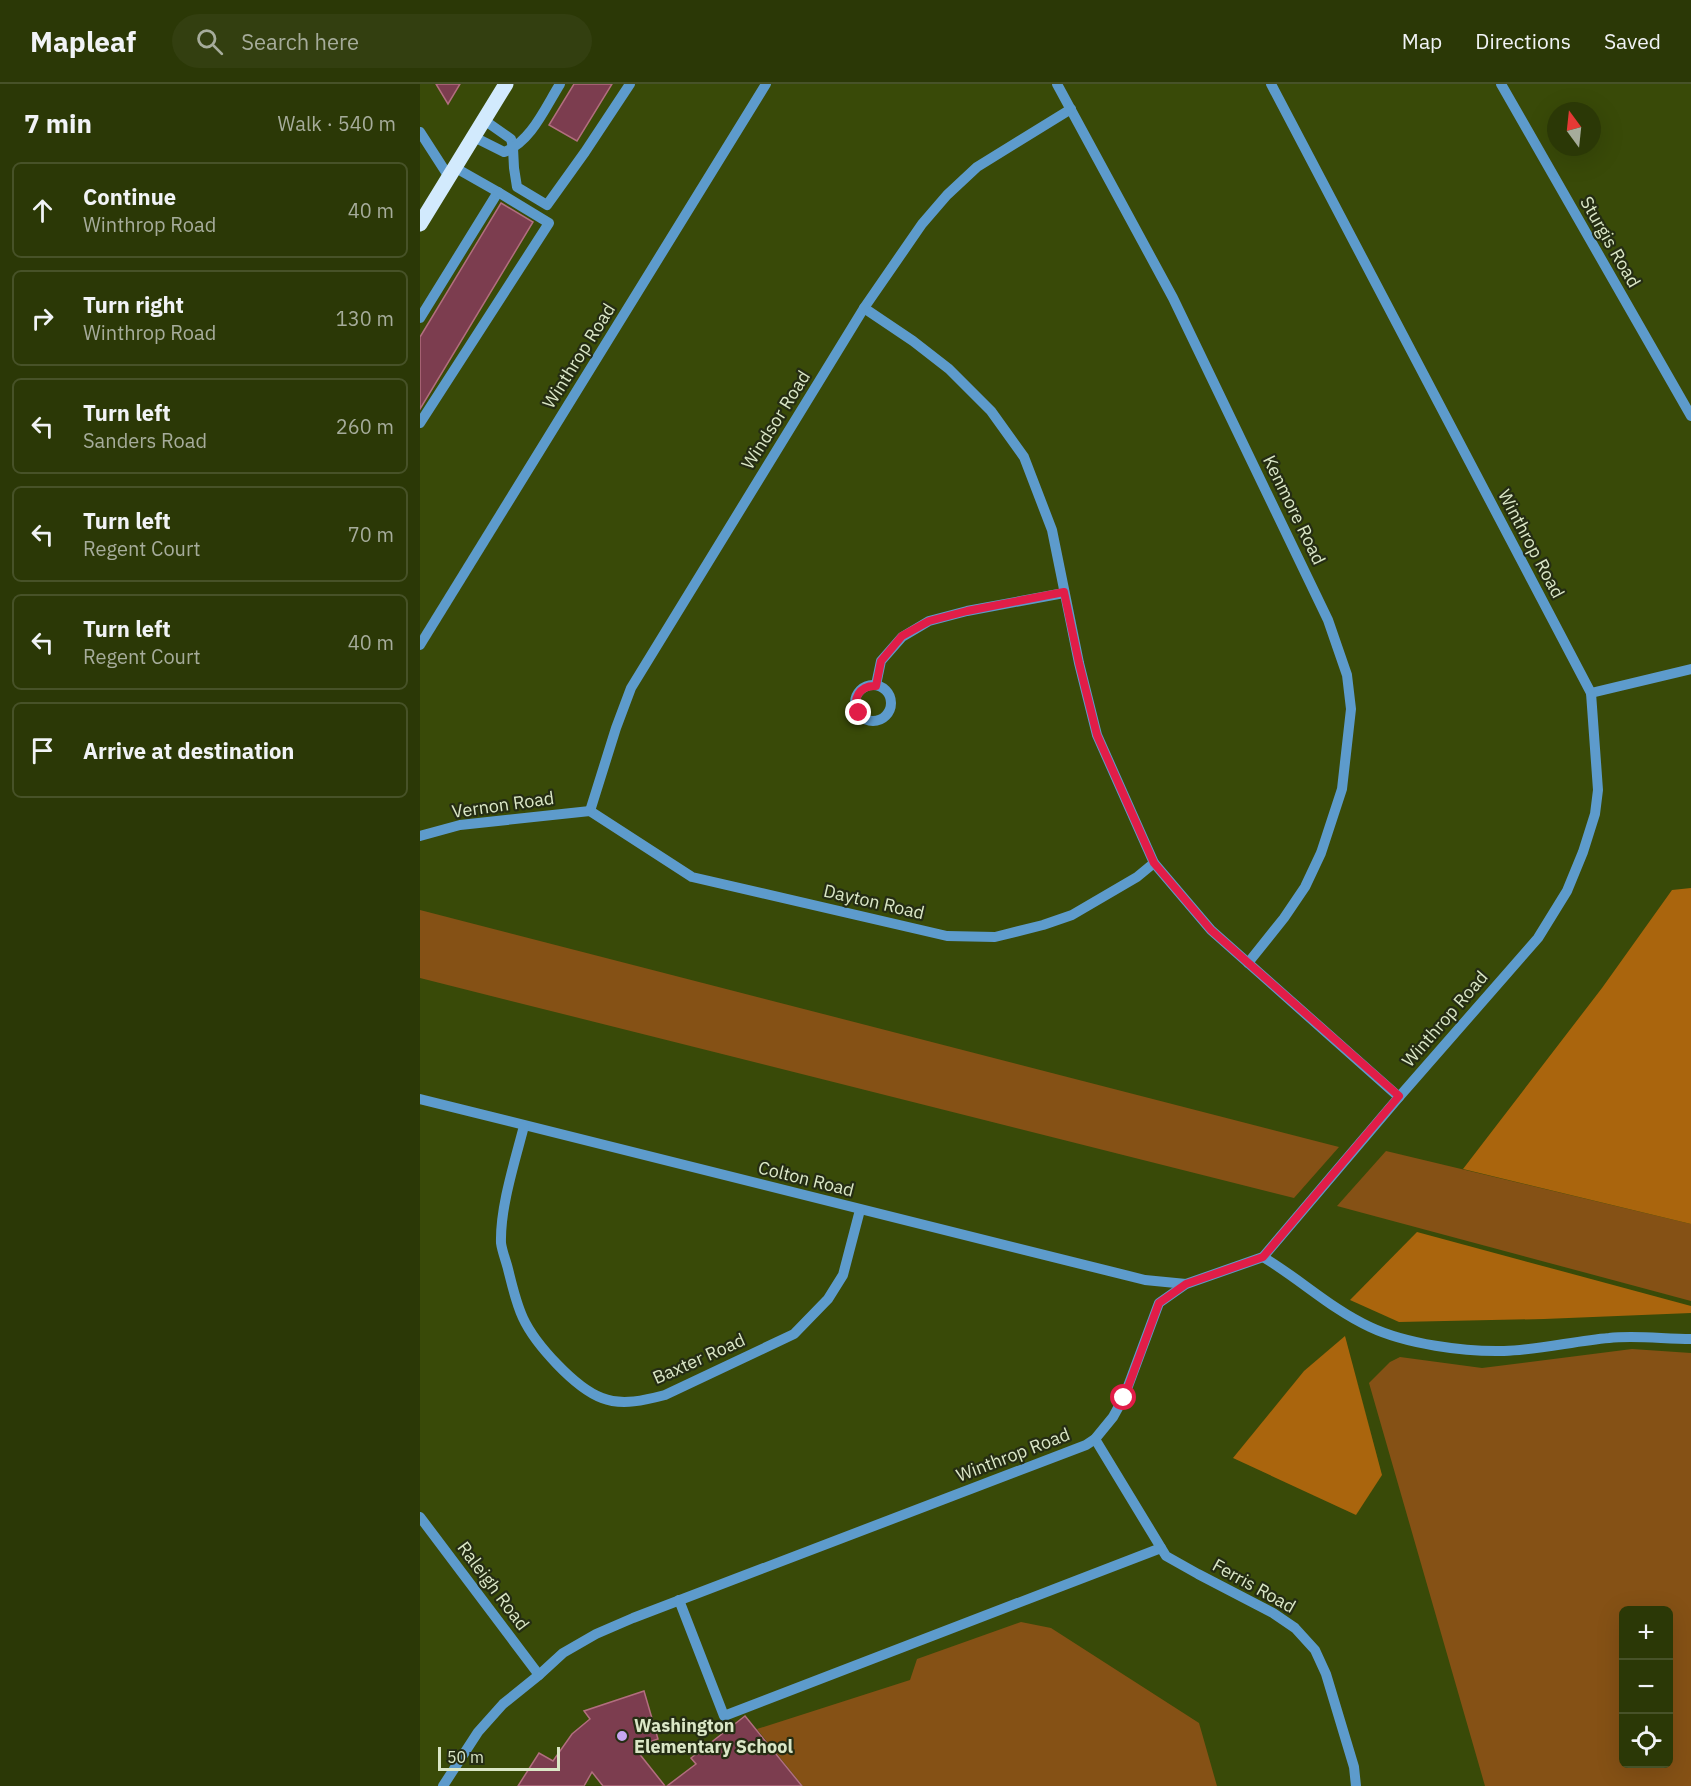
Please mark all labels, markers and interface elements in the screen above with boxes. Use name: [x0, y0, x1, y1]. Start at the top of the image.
search box: [172, 14, 592, 68]
text: Mapleaf: [30, 23, 136, 60]
icon: search: [193, 25, 226, 58]
text: Search here: [241, 27, 359, 56]
text: Map: [1402, 27, 1442, 55]
text: Directions: [1475, 27, 1571, 55]
text: Saved: [1604, 27, 1661, 55]
north arrow: [1547, 102, 1601, 156]
text: 7 min: [24, 106, 92, 140]
text: Walk · 540 m: [278, 110, 396, 137]
text: Continue: [83, 182, 176, 211]
street label: Sturgis Road: [1575, 192, 1646, 291]
icon: ahead: [26, 194, 59, 227]
text: 40 m: [348, 197, 394, 224]
text: Winthrop Road: [83, 211, 216, 238]
text: Turn right: [83, 290, 184, 319]
street label: Winthrop Road: [537, 299, 620, 413]
icon: right: [26, 302, 59, 335]
text: 130 m: [336, 305, 394, 332]
text: Winthrop Road: [83, 319, 216, 346]
street label: Windsor Road: [736, 366, 815, 473]
text: Turn left: [83, 398, 171, 427]
icon: left: [26, 410, 59, 443]
text: 260 m: [336, 413, 394, 440]
text: Sanders Road: [83, 427, 207, 454]
street label: Kenmore Road: [1258, 451, 1331, 568]
street label: Winthrop Road: [1493, 485, 1570, 602]
text: Turn left: [83, 506, 171, 535]
icon: left: [26, 518, 59, 551]
text: 70 m: [348, 521, 394, 548]
text: Regent Court: [83, 535, 200, 562]
text: Turn left: [83, 614, 171, 643]
icon: left: [26, 626, 59, 659]
text: 40 m: [348, 629, 394, 656]
text: Regent Court: [83, 643, 200, 670]
route end: [845, 699, 871, 725]
icon: arrive: [26, 734, 59, 767]
text: Arrive at destination: [83, 736, 294, 765]
street label: Vernon Road: [450, 786, 556, 823]
street label: Dayton Road: [821, 879, 927, 924]
street label: Winthrop Road: [1397, 966, 1493, 1071]
street label: Colton Road: [756, 1155, 857, 1202]
street label: Baxter Road: [649, 1328, 749, 1389]
route start: [1110, 1384, 1136, 1410]
street label: Winthrop Road: [953, 1422, 1073, 1487]
street label: Raleigh Road: [452, 1537, 534, 1635]
street label: Ferris Road: [1209, 1553, 1300, 1618]
map controls: [1619, 1606, 1673, 1768]
button: +: [1619, 1606, 1673, 1660]
button: −: [1619, 1660, 1673, 1714]
place label: Washington Elementary School: [634, 1714, 793, 1758]
button: locate: [1619, 1714, 1673, 1768]
marker: Washington Elementary School: [615, 1729, 629, 1743]
scale bar: [438, 1744, 560, 1772]
text: 50 m: [447, 1747, 484, 1767]

